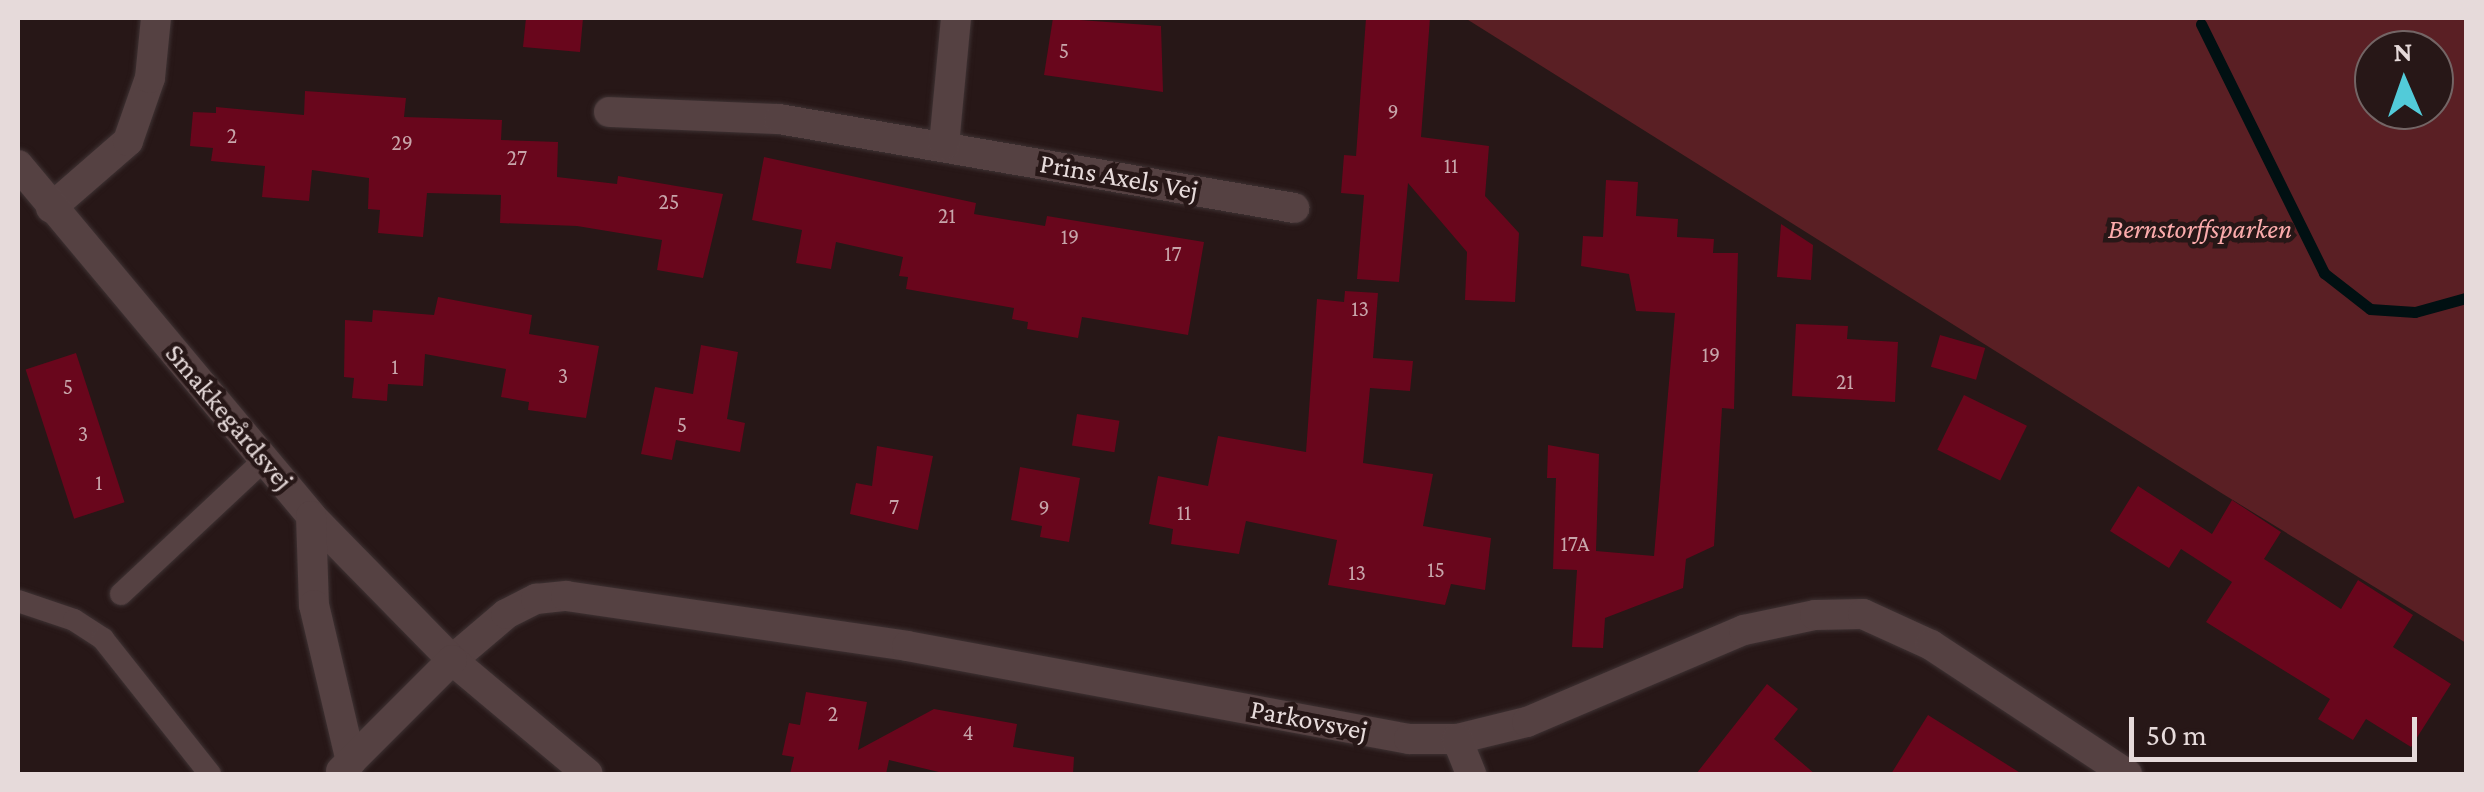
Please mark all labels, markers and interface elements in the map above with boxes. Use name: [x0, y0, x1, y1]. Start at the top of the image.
north arrow: [2354, 30, 2454, 130]
text: N: [2393, 36, 2413, 67]
house number: 5: [1059, 38, 1069, 64]
house number: 9: [1387, 99, 1399, 125]
house number: 2: [227, 123, 237, 149]
house number: 29: [391, 130, 413, 156]
house number: 27: [507, 145, 527, 171]
street label: Prins Axels Vej: [1037, 147, 1201, 207]
house number: 11: [1444, 153, 1458, 179]
house number: 25: [659, 189, 679, 215]
house number: 21: [938, 203, 956, 229]
park label: Bernstorffsparken: [2108, 212, 2292, 246]
house number: 19: [1061, 224, 1079, 250]
house number: 17: [1164, 241, 1182, 267]
house number: 13: [1351, 296, 1369, 322]
street label: Smakkegårdsvej: [158, 337, 300, 497]
house number: 19: [1702, 342, 1720, 368]
house number: 1: [391, 354, 399, 380]
house number: 3: [558, 363, 568, 389]
house number: 21: [1836, 369, 1854, 395]
house number: 5: [63, 374, 73, 400]
house number: 5: [677, 412, 687, 438]
house number: 3: [78, 421, 88, 447]
house number: 1: [95, 470, 103, 496]
house number: 7: [889, 494, 899, 520]
house number: 9: [1038, 495, 1050, 521]
house number: 11: [1177, 500, 1191, 526]
house number: 17A: [1560, 531, 1590, 557]
house number: 15: [1427, 557, 1445, 583]
house number: 13: [1348, 560, 1366, 586]
street label: Parkovsvej: [1247, 692, 1371, 748]
scale bar: [2134, 697, 2422, 759]
house number: 2: [828, 701, 838, 727]
text: 50 m: [2146, 718, 2207, 751]
house number: 4: [962, 720, 974, 746]

